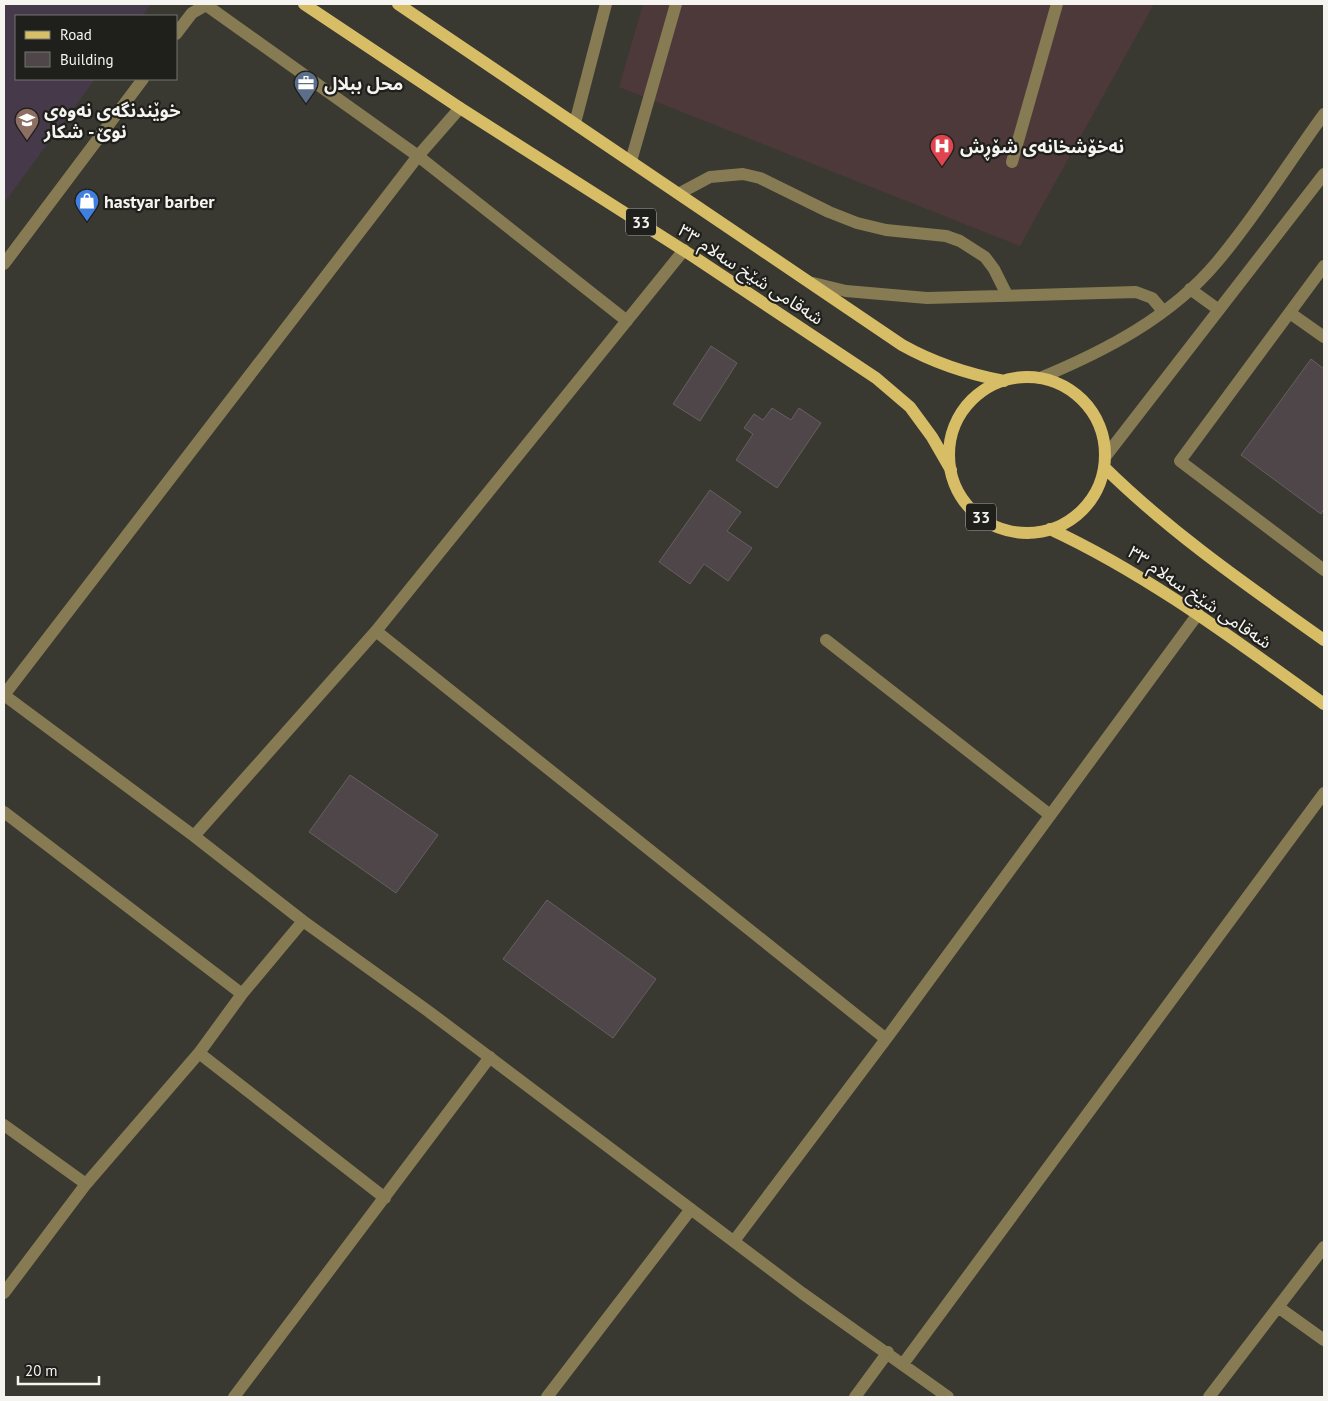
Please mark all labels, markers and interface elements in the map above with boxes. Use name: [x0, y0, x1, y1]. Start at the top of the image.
legend: [15, 15, 178, 80]
text: Road: [60, 25, 92, 44]
text: Building: [60, 50, 114, 69]
office icon: محل ببلال: [293, 70, 319, 104]
place label: محل ببلال: [324, 72, 403, 95]
place label: خوێندنگەی نەوەی نوێ - شکار: [43, 99, 181, 143]
school or university icon: خوێندنگەی نەوەی نوێ - شکار: [14, 107, 40, 141]
hospital icon: نەخۆشخانەی شۆڕش: [929, 133, 955, 167]
place label: نەخۆشخانەی شۆڕش: [960, 135, 1124, 161]
shop icon: hastyar barber: [74, 188, 100, 222]
place label: hastyar barber: [104, 190, 215, 213]
road number: 33: [626, 208, 656, 236]
street label: شەقامی شێخ سەلام ٣٣: [672, 218, 828, 332]
road number: 33: [966, 504, 996, 530]
street label: شەقامی شێخ سەلام ٣٣: [1122, 540, 1276, 656]
scale bar: [18, 1354, 99, 1386]
text: 20 m: [25, 1361, 58, 1380]

